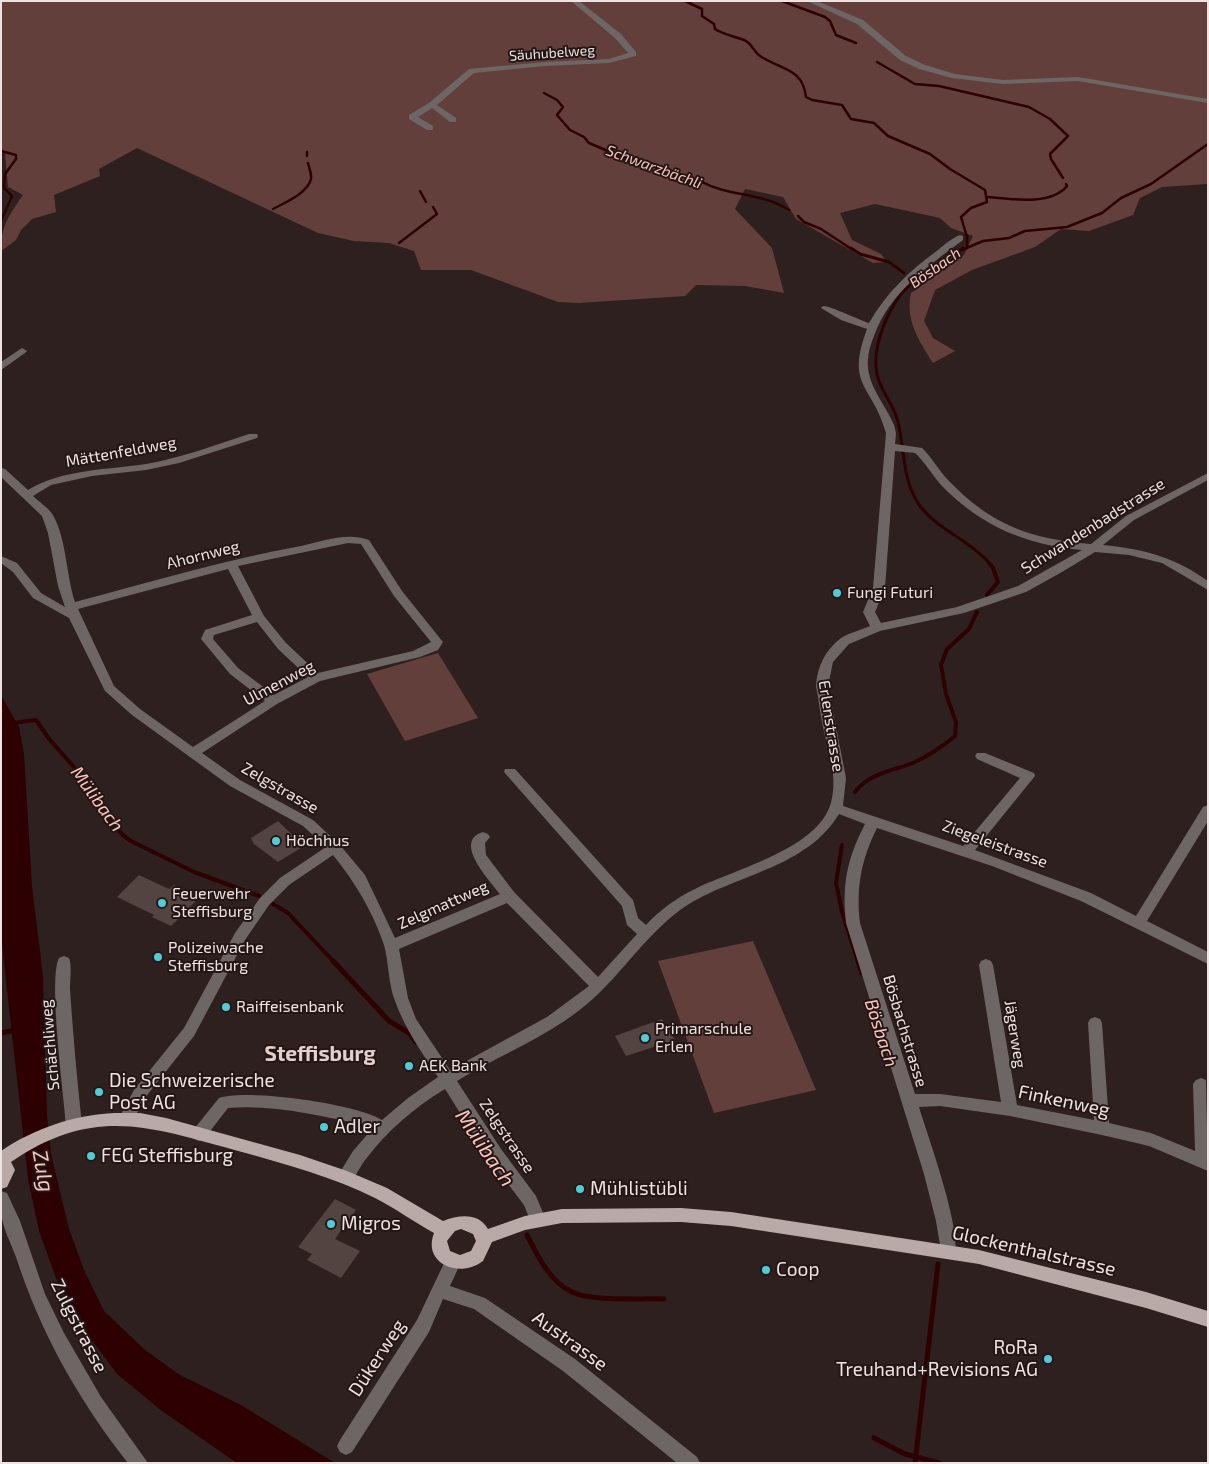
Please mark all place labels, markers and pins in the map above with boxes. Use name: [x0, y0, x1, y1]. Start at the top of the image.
place label: Fungi Futuri: [847, 583, 933, 603]
marker: Fungi Futuri: [831, 587, 843, 599]
place label: Höchhus: [286, 831, 349, 851]
marker: Höchhus: [270, 835, 282, 847]
place label: Feuerwehr Steffisburg: [172, 884, 252, 922]
marker: Feuerwehr Steffisburg: [156, 897, 168, 909]
place label: Polizeiwache Steffisburg: [168, 938, 263, 976]
marker: Polizeiwache Steffisburg: [152, 951, 164, 963]
place label: Raiffeisenbank: [236, 997, 344, 1017]
marker: Raiffeisenbank: [220, 1001, 232, 1013]
place label: Primarschule Erlen: [655, 1019, 752, 1057]
marker: Primarschule Erlen: [639, 1032, 651, 1044]
place label: AEK Bank: [419, 1056, 487, 1076]
marker: AEK Bank: [403, 1060, 415, 1072]
place label: Die Schweizerische Post AG: [109, 1070, 275, 1114]
marker: Die Schweizerische Post AG: [93, 1086, 105, 1098]
place label: Adler: [334, 1116, 380, 1138]
marker: Adler: [318, 1121, 330, 1133]
place label: FEG Steffisburg: [101, 1145, 233, 1167]
marker: FEG Steffisburg: [85, 1150, 97, 1162]
place label: Mühlistübli: [590, 1178, 688, 1200]
marker: Mühlistübli: [574, 1183, 586, 1195]
place label: Migros: [341, 1213, 401, 1235]
marker: Migros: [325, 1218, 337, 1230]
place label: Coop: [776, 1259, 819, 1281]
marker: Coop: [760, 1264, 772, 1276]
place label: RoRa Treuhand+Revisions AG: [836, 1337, 1038, 1381]
marker: RoRa Treuhand+Revisions AG: [1042, 1353, 1054, 1365]

